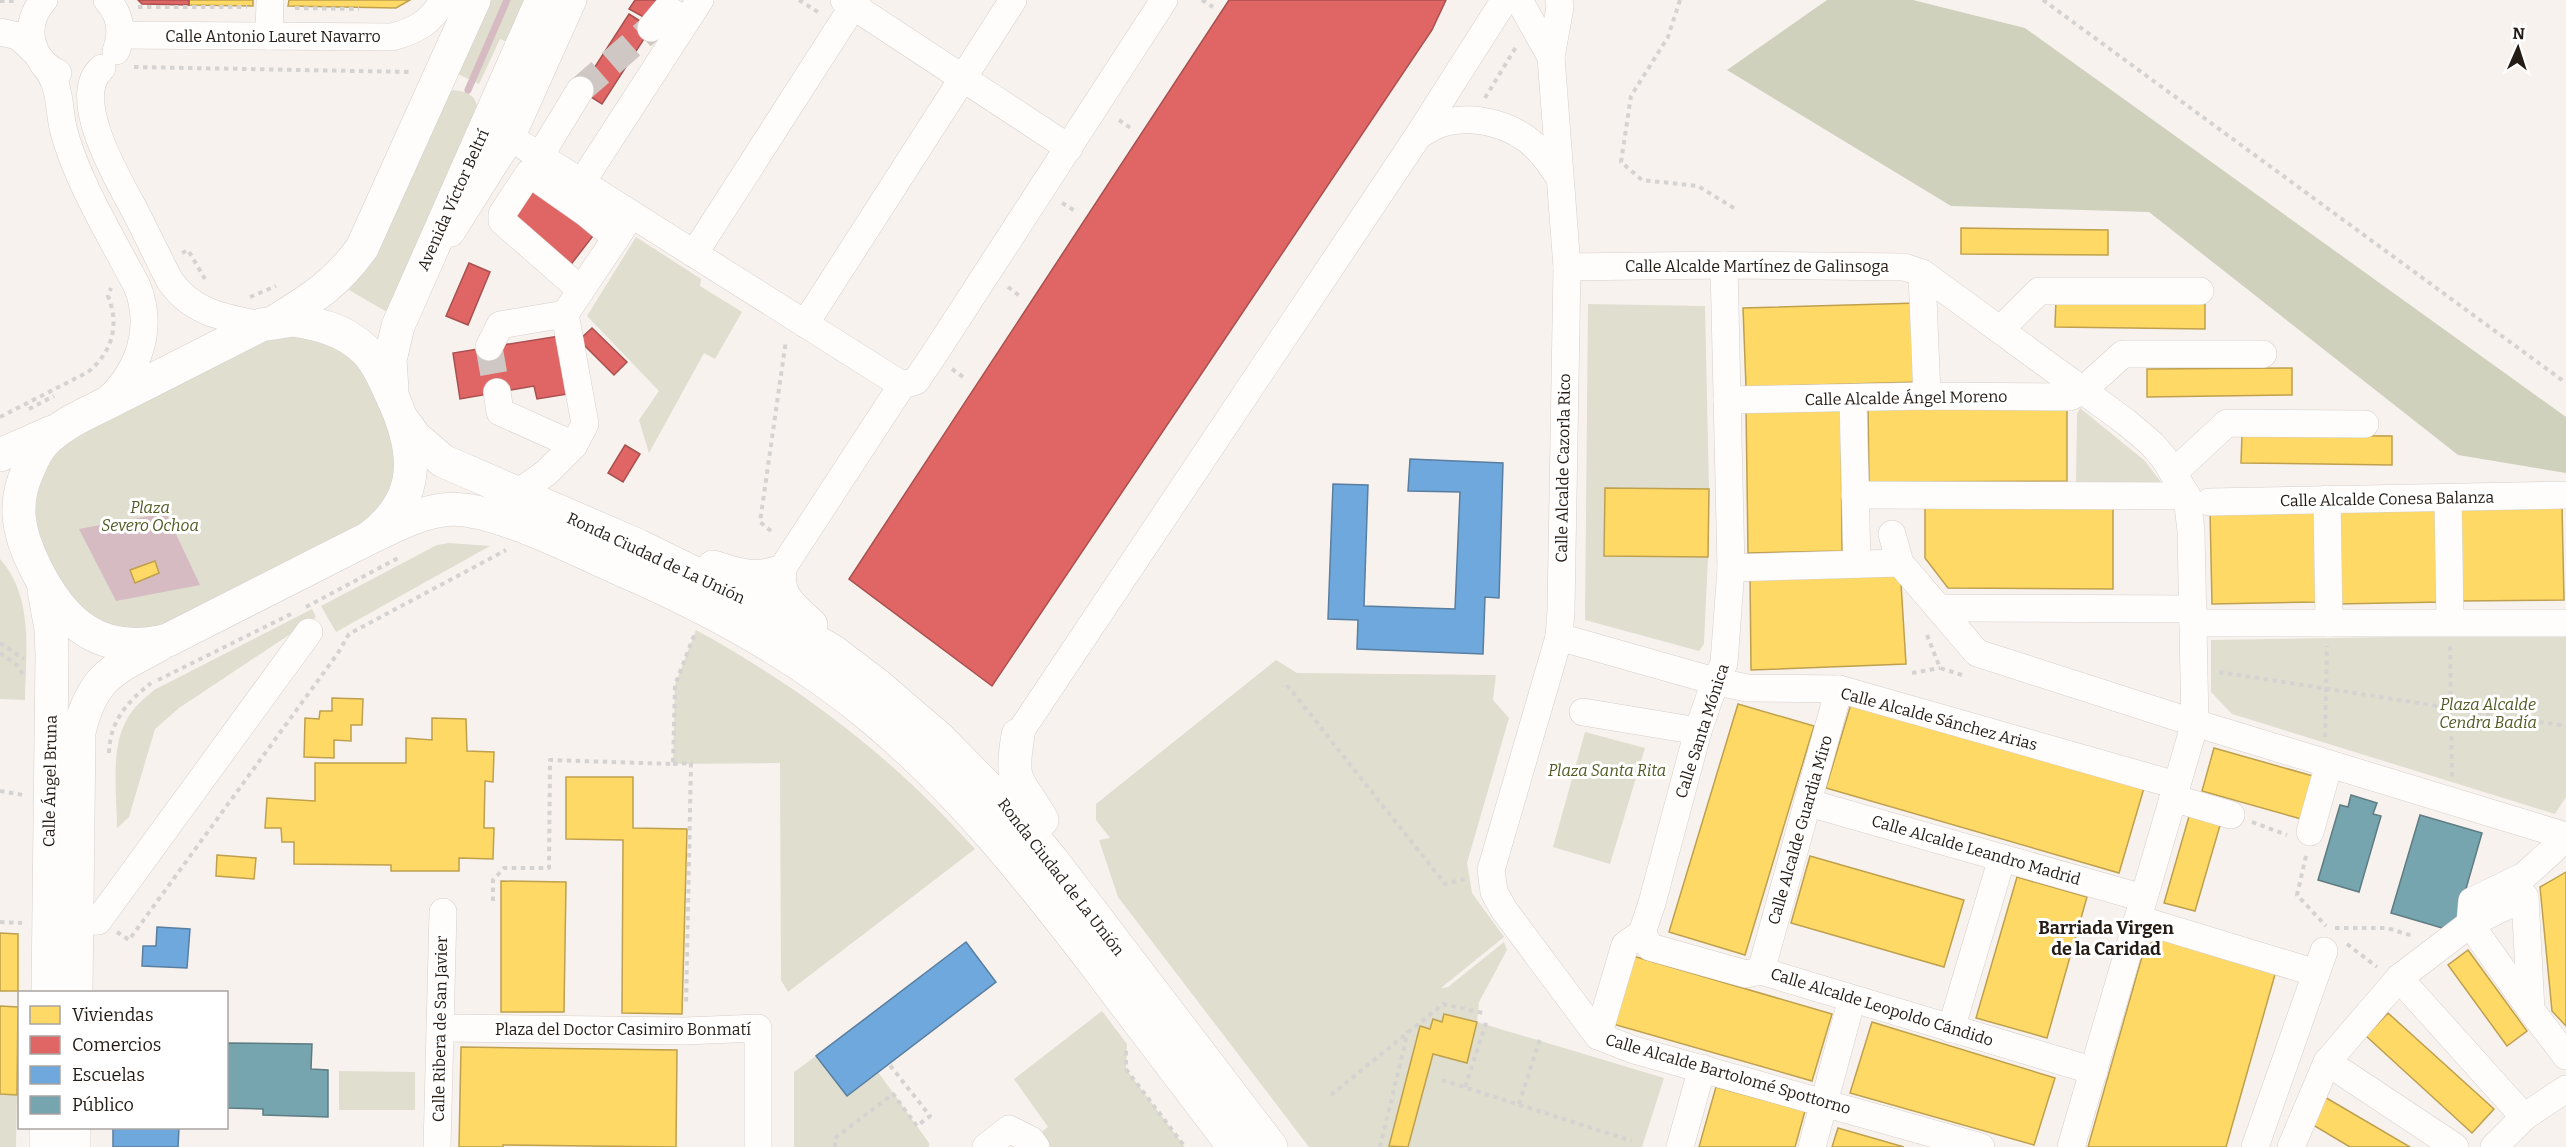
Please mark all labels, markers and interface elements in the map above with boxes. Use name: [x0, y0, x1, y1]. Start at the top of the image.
north arrow: [2488, 18, 2548, 78]
text: N: [2512, 24, 2525, 43]
street label: Calle Antonio Lauret Navarro: [165, 27, 381, 46]
street label: Avenida Víctor Beltrí: [413, 126, 493, 274]
street label: Calle Alcalde Martínez de Galinsoga: [1625, 257, 1889, 276]
street label: Calle Alcalde Cazorla Rico: [1552, 373, 1574, 563]
street label: Calle Alcalde Ángel Moreno: [1804, 386, 2008, 409]
street label: Calle Alcalde Conesa Balanza: [2280, 488, 2495, 510]
park label: Plaza Severo Ochoa: [101, 498, 199, 535]
street label: Ronda Ciudad de La Unión: [564, 508, 748, 608]
street label: Calle Santa Mónica: [1671, 661, 1733, 801]
street label: Calle Alcalde Sánchez Arias: [1839, 684, 2039, 754]
park label: Plaza Alcalde Cendra Badía: [2439, 695, 2537, 732]
street label: Calle Ángel Bruna: [38, 715, 61, 847]
street label: Calle Alcalde Guardia Miro: [1764, 733, 1836, 927]
park label: Plaza Santa Rita: [1548, 761, 1666, 780]
street label: Ronda Ciudad de La Unión: [994, 795, 1128, 959]
street label: Calle Alcalde Leandro Madrid: [1869, 811, 2083, 889]
district label: Barriada Virgen de la Caridad: [2038, 917, 2174, 960]
street label: Calle Ribera de San Javier: [429, 936, 451, 1122]
street label: Calle Alcalde Leopoldo Cándido: [1768, 964, 1996, 1050]
legend: [18, 991, 228, 1129]
text: Viviendas: [72, 1004, 154, 1026]
street label: Plaza del Doctor Casimiro Bonmatí: [495, 1020, 751, 1039]
street label: Calle Alcalde Bartolomé Spottorno: [1603, 1030, 1853, 1118]
text: Comercios: [72, 1034, 161, 1056]
text: Escuelas: [72, 1064, 145, 1086]
text: Público: [72, 1094, 134, 1116]

